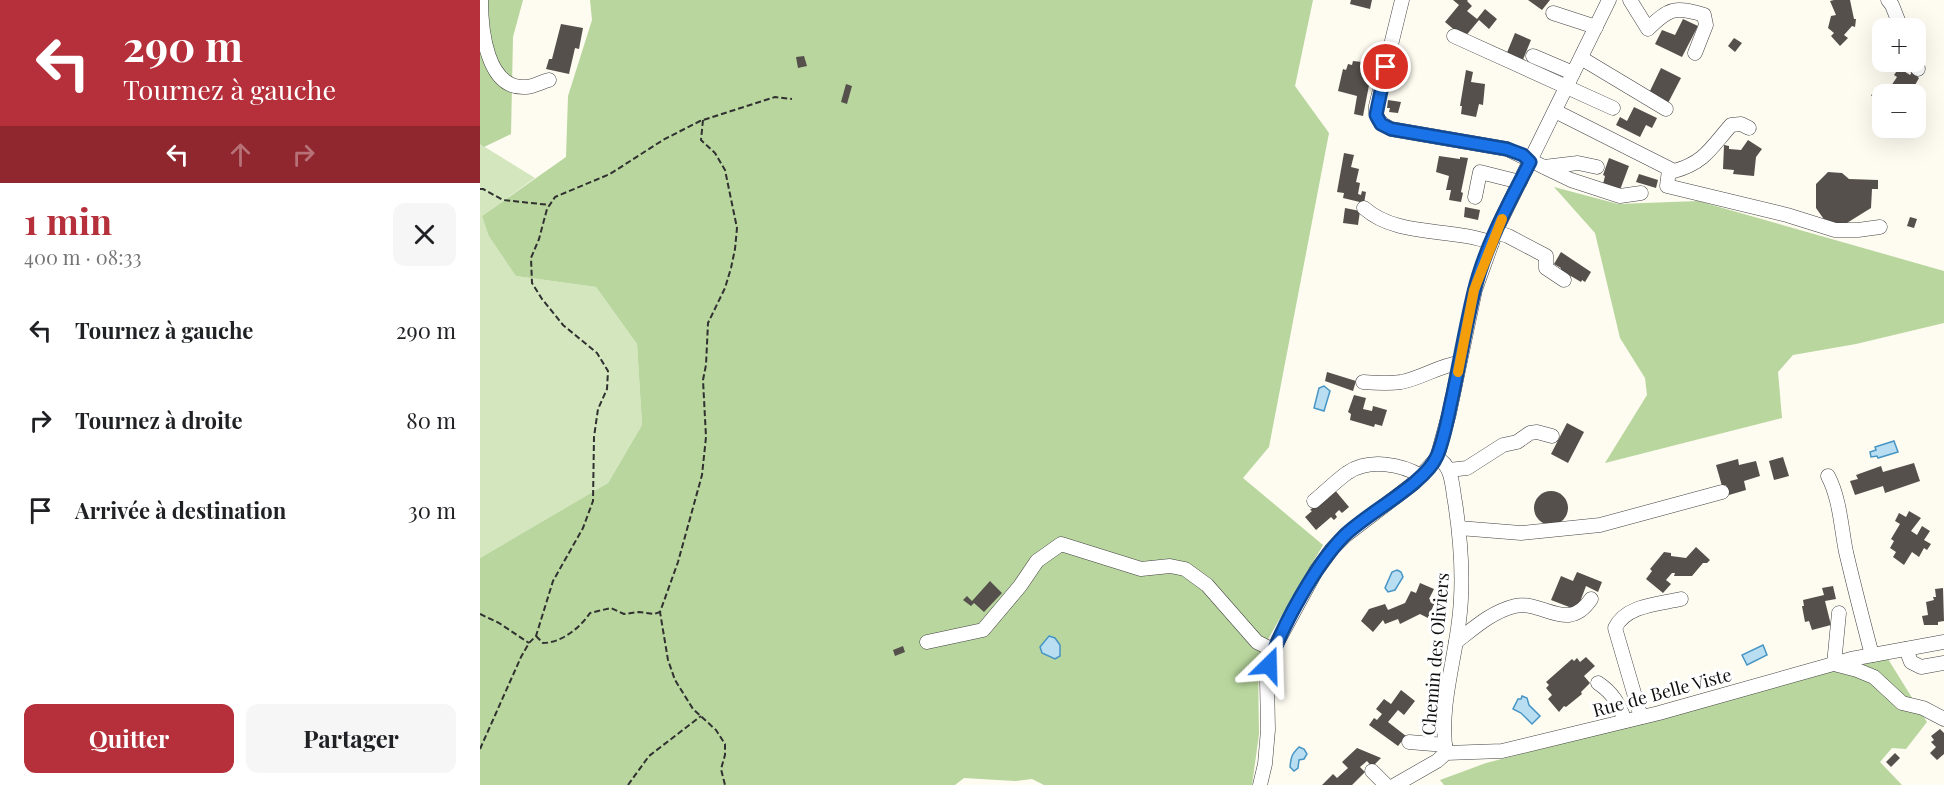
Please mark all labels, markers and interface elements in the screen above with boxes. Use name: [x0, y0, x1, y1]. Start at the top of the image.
text: 290 m: [123, 17, 243, 73]
map controls: [1872, 18, 1926, 138]
button: +: [1872, 18, 1926, 72]
icon: left: [24, 24, 102, 102]
pin: [1360, 41, 1411, 92]
icon: arrive: [1369, 50, 1402, 83]
text: Tournez à gauche: [123, 71, 336, 107]
button: −: [1872, 84, 1926, 138]
icon: left: [161, 138, 194, 171]
icon: ahead: [224, 138, 257, 171]
icon: right: [287, 138, 320, 171]
text: 1 min: [24, 196, 112, 244]
button: close: [393, 203, 456, 266]
text: 400 m · 08:33: [24, 243, 142, 270]
icon: left: [24, 314, 57, 347]
text: Tournez à gauche: [75, 315, 253, 345]
text: 290 m: [396, 315, 456, 345]
icon: right: [24, 404, 57, 437]
text: Tournez à droite: [75, 405, 243, 435]
text: 80 m: [406, 405, 456, 435]
icon: arrive: [24, 494, 57, 527]
text: Arrivée à destination: [75, 495, 286, 525]
text: 30 m: [408, 495, 456, 525]
street label: Chemin des Oliviers: [1416, 572, 1454, 736]
position arrow: [1237, 633, 1301, 697]
street label: Rue de Belle Viste: [1590, 662, 1734, 722]
button: Quitter: [24, 704, 234, 773]
button: Partager: [246, 704, 456, 773]

